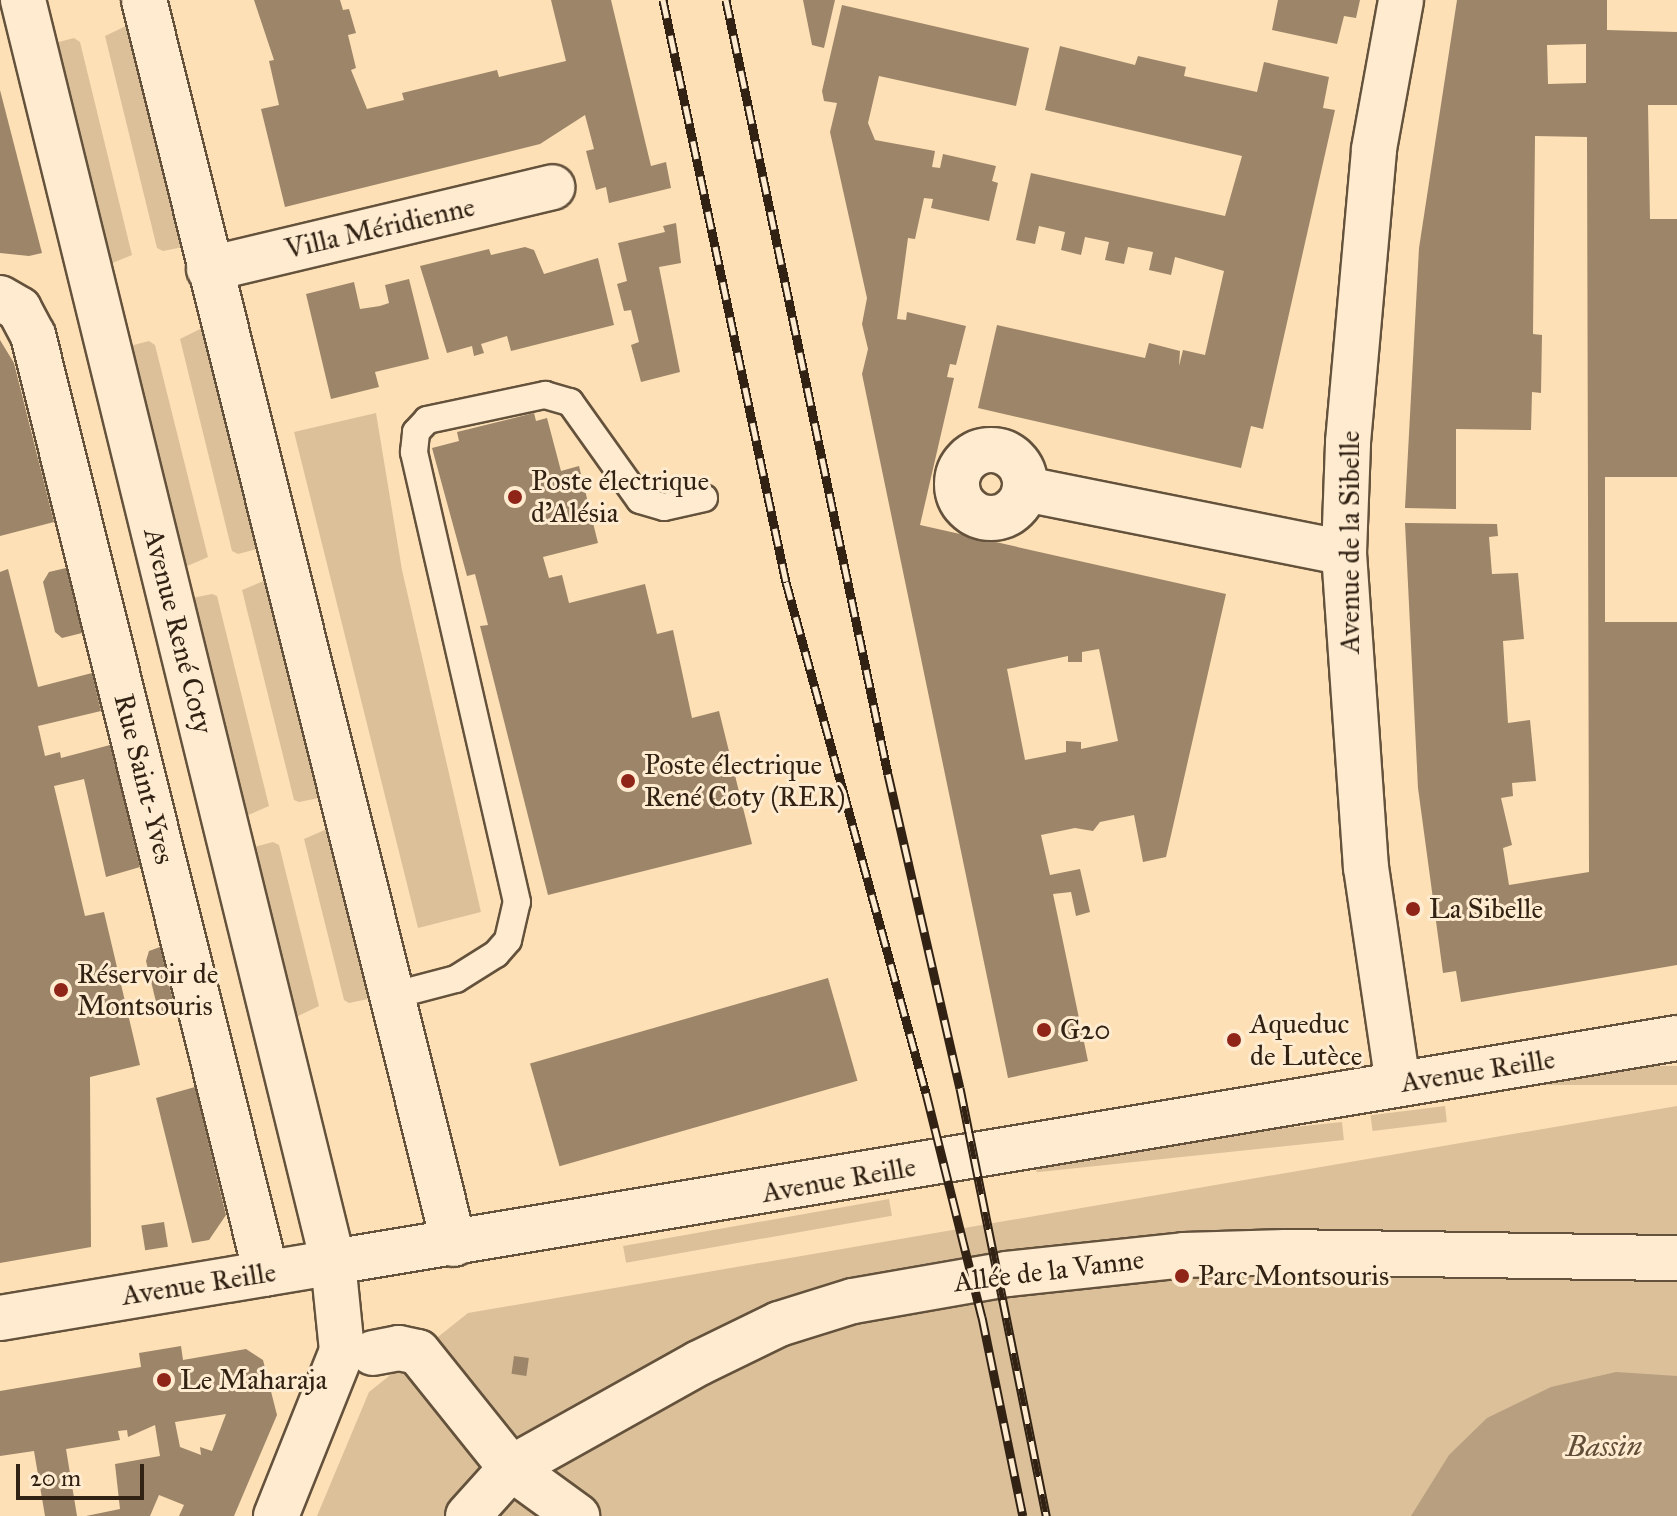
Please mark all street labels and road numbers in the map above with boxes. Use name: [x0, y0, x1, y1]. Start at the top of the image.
street label: Villa Méridienne: [282, 190, 478, 266]
street label: Avenue de la Sibelle: [1333, 431, 1367, 653]
street label: Avenue René Coty: [136, 525, 220, 737]
street label: Rue Saint-Yves: [107, 690, 181, 868]
street label: Avenue Reille: [1398, 1042, 1558, 1100]
street label: Avenue Reille: [759, 1150, 919, 1210]
street label: Allée de la Vanne: [952, 1243, 1146, 1299]
street label: Avenue Reille: [119, 1255, 279, 1313]

